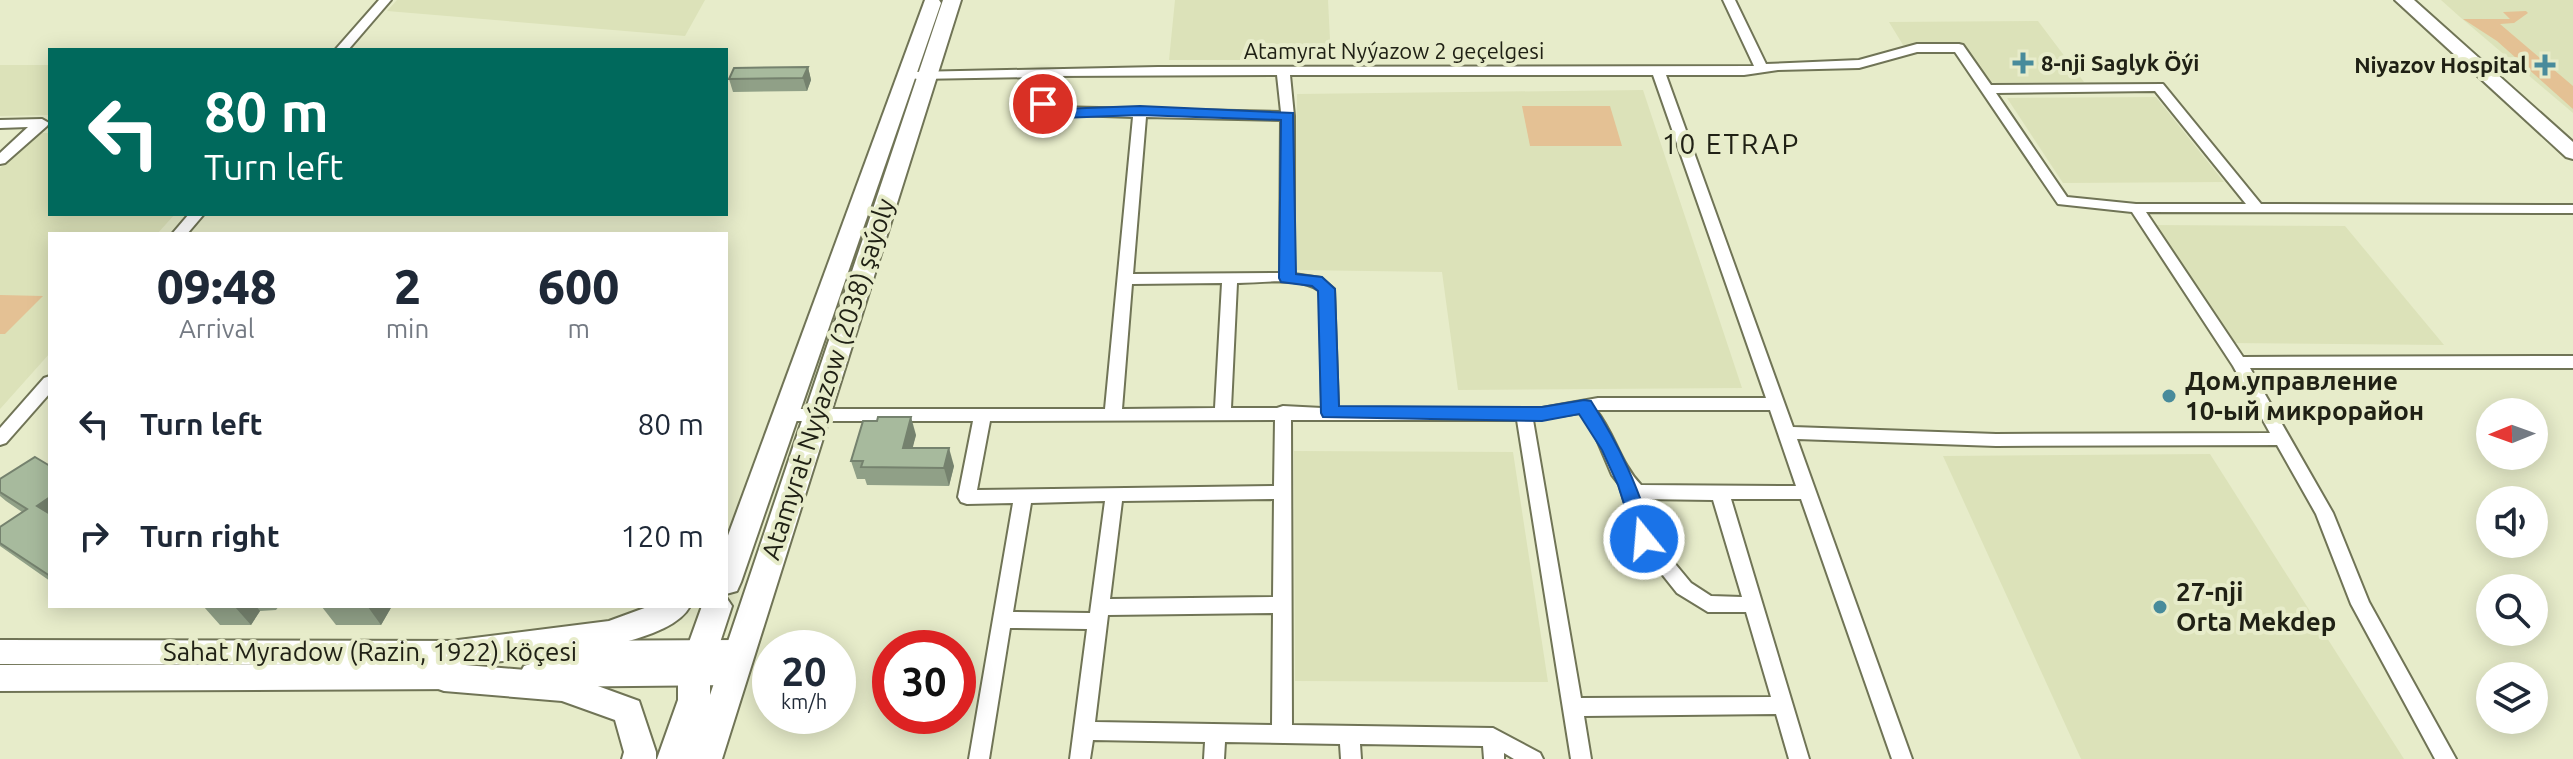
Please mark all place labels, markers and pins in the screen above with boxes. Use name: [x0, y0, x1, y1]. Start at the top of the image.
place label: 8-nji Saglyk Öýi: [2041, 50, 2199, 75]
marker: 8-nji Saglyk Öýi: [2012, 52, 2034, 74]
place label: Niyazov Hospital: [2354, 52, 2527, 77]
marker: Niyazov Hospital: [2534, 54, 2556, 76]
pin: [1009, 70, 1077, 138]
place label: Дом.управление 10-ый микрорайон: [2185, 366, 2424, 425]
marker: Дом.управление 10-ый микрорайон: [2160, 387, 2178, 405]
place label: 27-nji Orta Mekdep: [2176, 577, 2336, 636]
marker: 27-nji Orta Mekdep: [2151, 598, 2169, 616]

